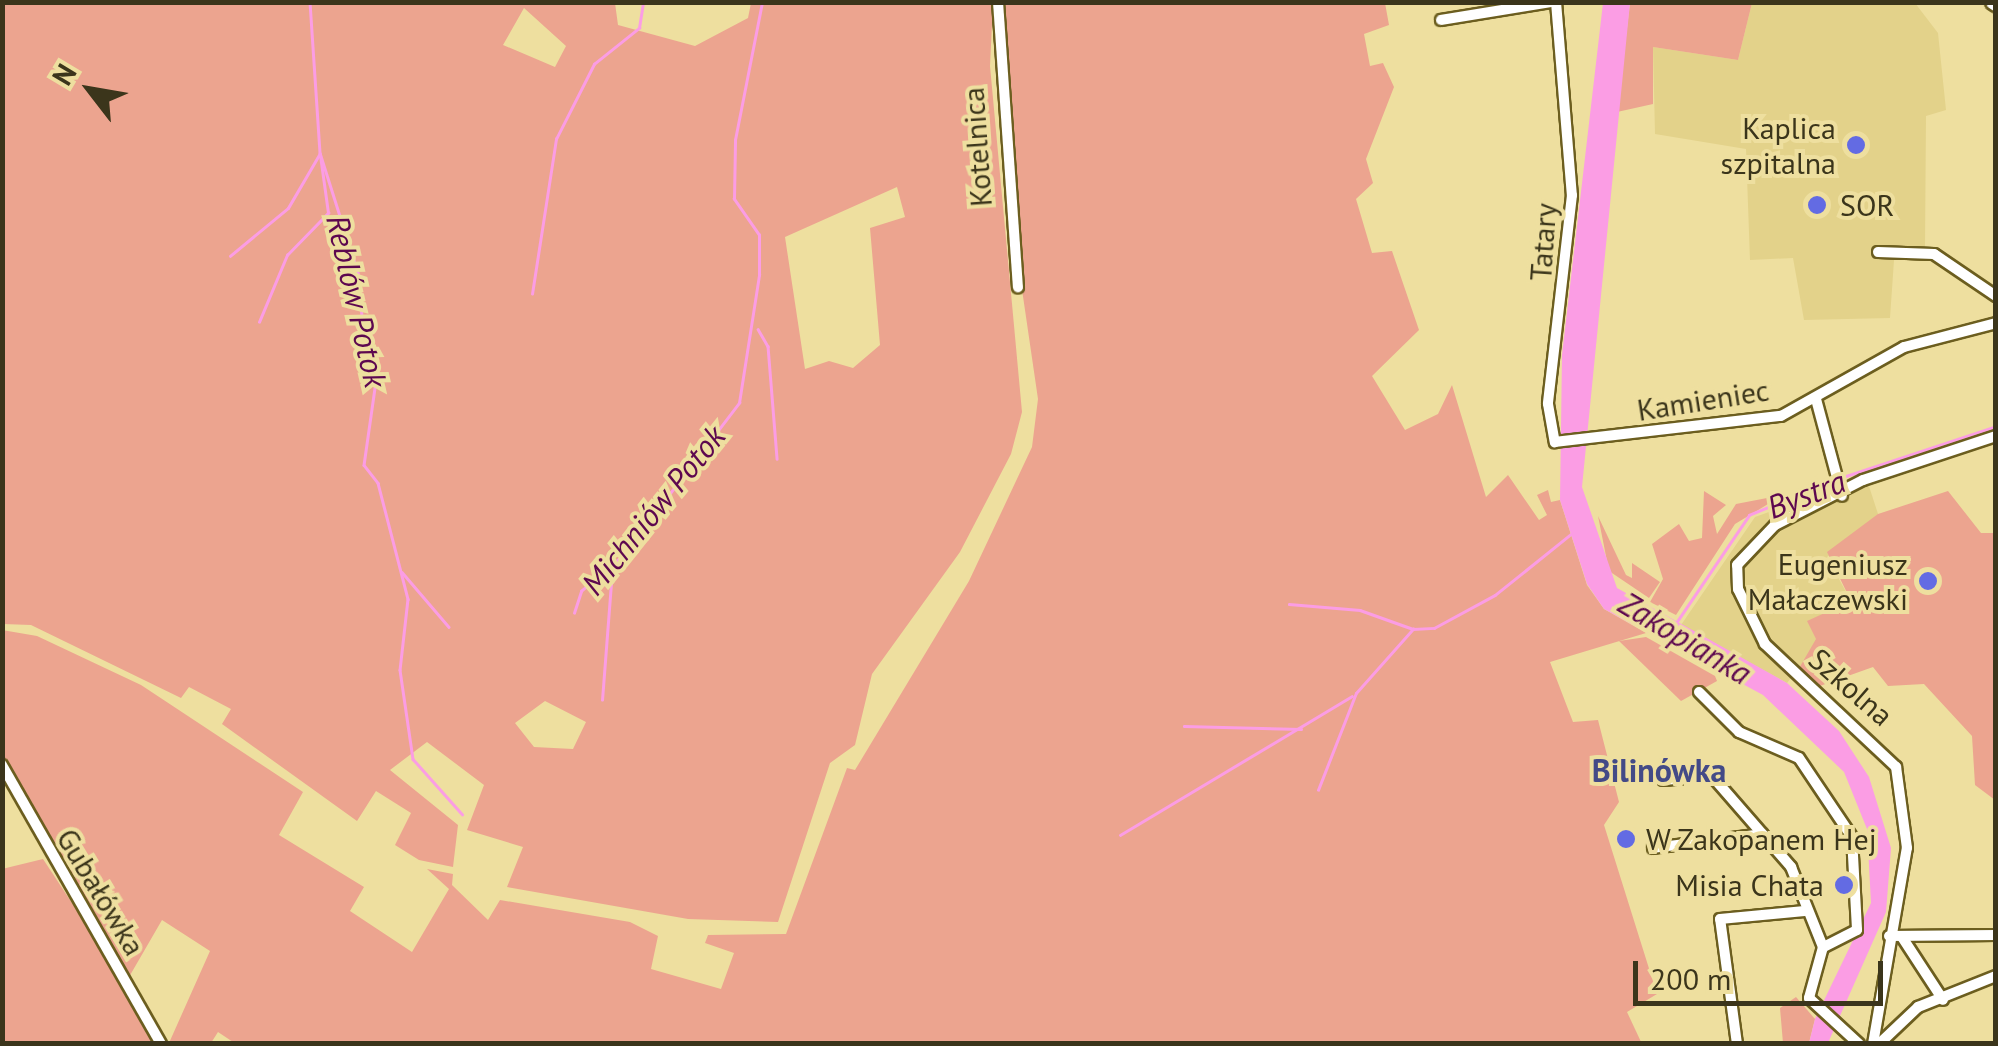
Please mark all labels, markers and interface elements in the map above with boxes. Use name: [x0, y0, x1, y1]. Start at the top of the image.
north arrow: [40, 40, 140, 140]
text: N: [43, 57, 84, 92]
street label: Kotelnica: [955, 86, 999, 208]
place label: Kaplica szpitalna: [1721, 110, 1836, 180]
marker: Kaplica szpitalna: [1845, 134, 1867, 156]
place label: SOR: [1840, 187, 1894, 223]
marker: SOR: [1804, 192, 1830, 218]
street label: Tatary: [1522, 202, 1564, 282]
water label: Reblów Potok: [318, 211, 396, 391]
street label: Kamieniec: [1635, 372, 1771, 428]
water label: Michniów Potok: [573, 417, 733, 603]
water label: Bystra: [1761, 462, 1851, 526]
place label: Eugeniusz Małaczewski: [1748, 546, 1908, 616]
marker: Eugeniusz Małaczewski: [1917, 570, 1939, 592]
water label: Zakopianka: [1612, 584, 1758, 692]
street label: Szkolna: [1802, 641, 1900, 733]
district label: Bilinówka: [1592, 751, 1726, 789]
place label: W Zakopanem Hej: [1646, 821, 1878, 857]
street label: Gubałówka: [49, 822, 153, 962]
marker: W Zakopanem Hej: [1615, 828, 1637, 850]
place label: Misia Chata: [1675, 867, 1824, 903]
marker: Misia Chata: [1833, 874, 1855, 896]
scale bar: [1638, 941, 1888, 1003]
text: 200 m: [1650, 959, 1731, 998]

